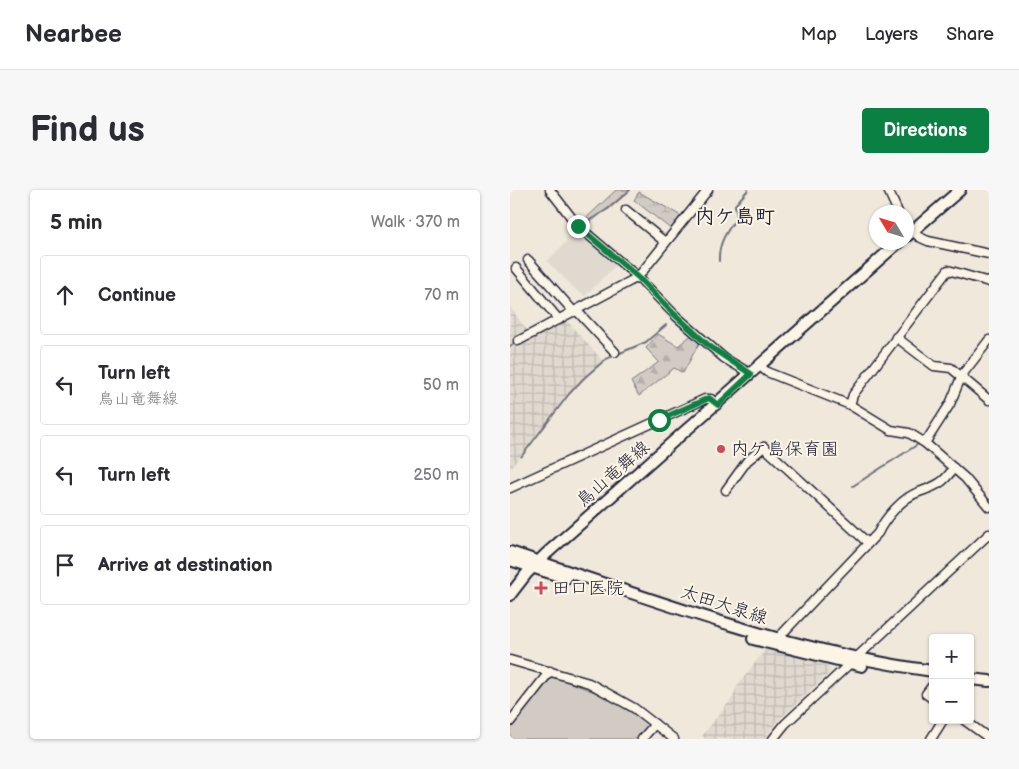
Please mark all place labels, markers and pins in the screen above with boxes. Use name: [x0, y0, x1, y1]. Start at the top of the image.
place label: 内ケ島保育園: [731, 439, 839, 460]
marker: 内ケ島保育園: [715, 443, 727, 455]
place label: 田口医院: [552, 578, 624, 599]
marker: 田口医院: [534, 581, 548, 595]

